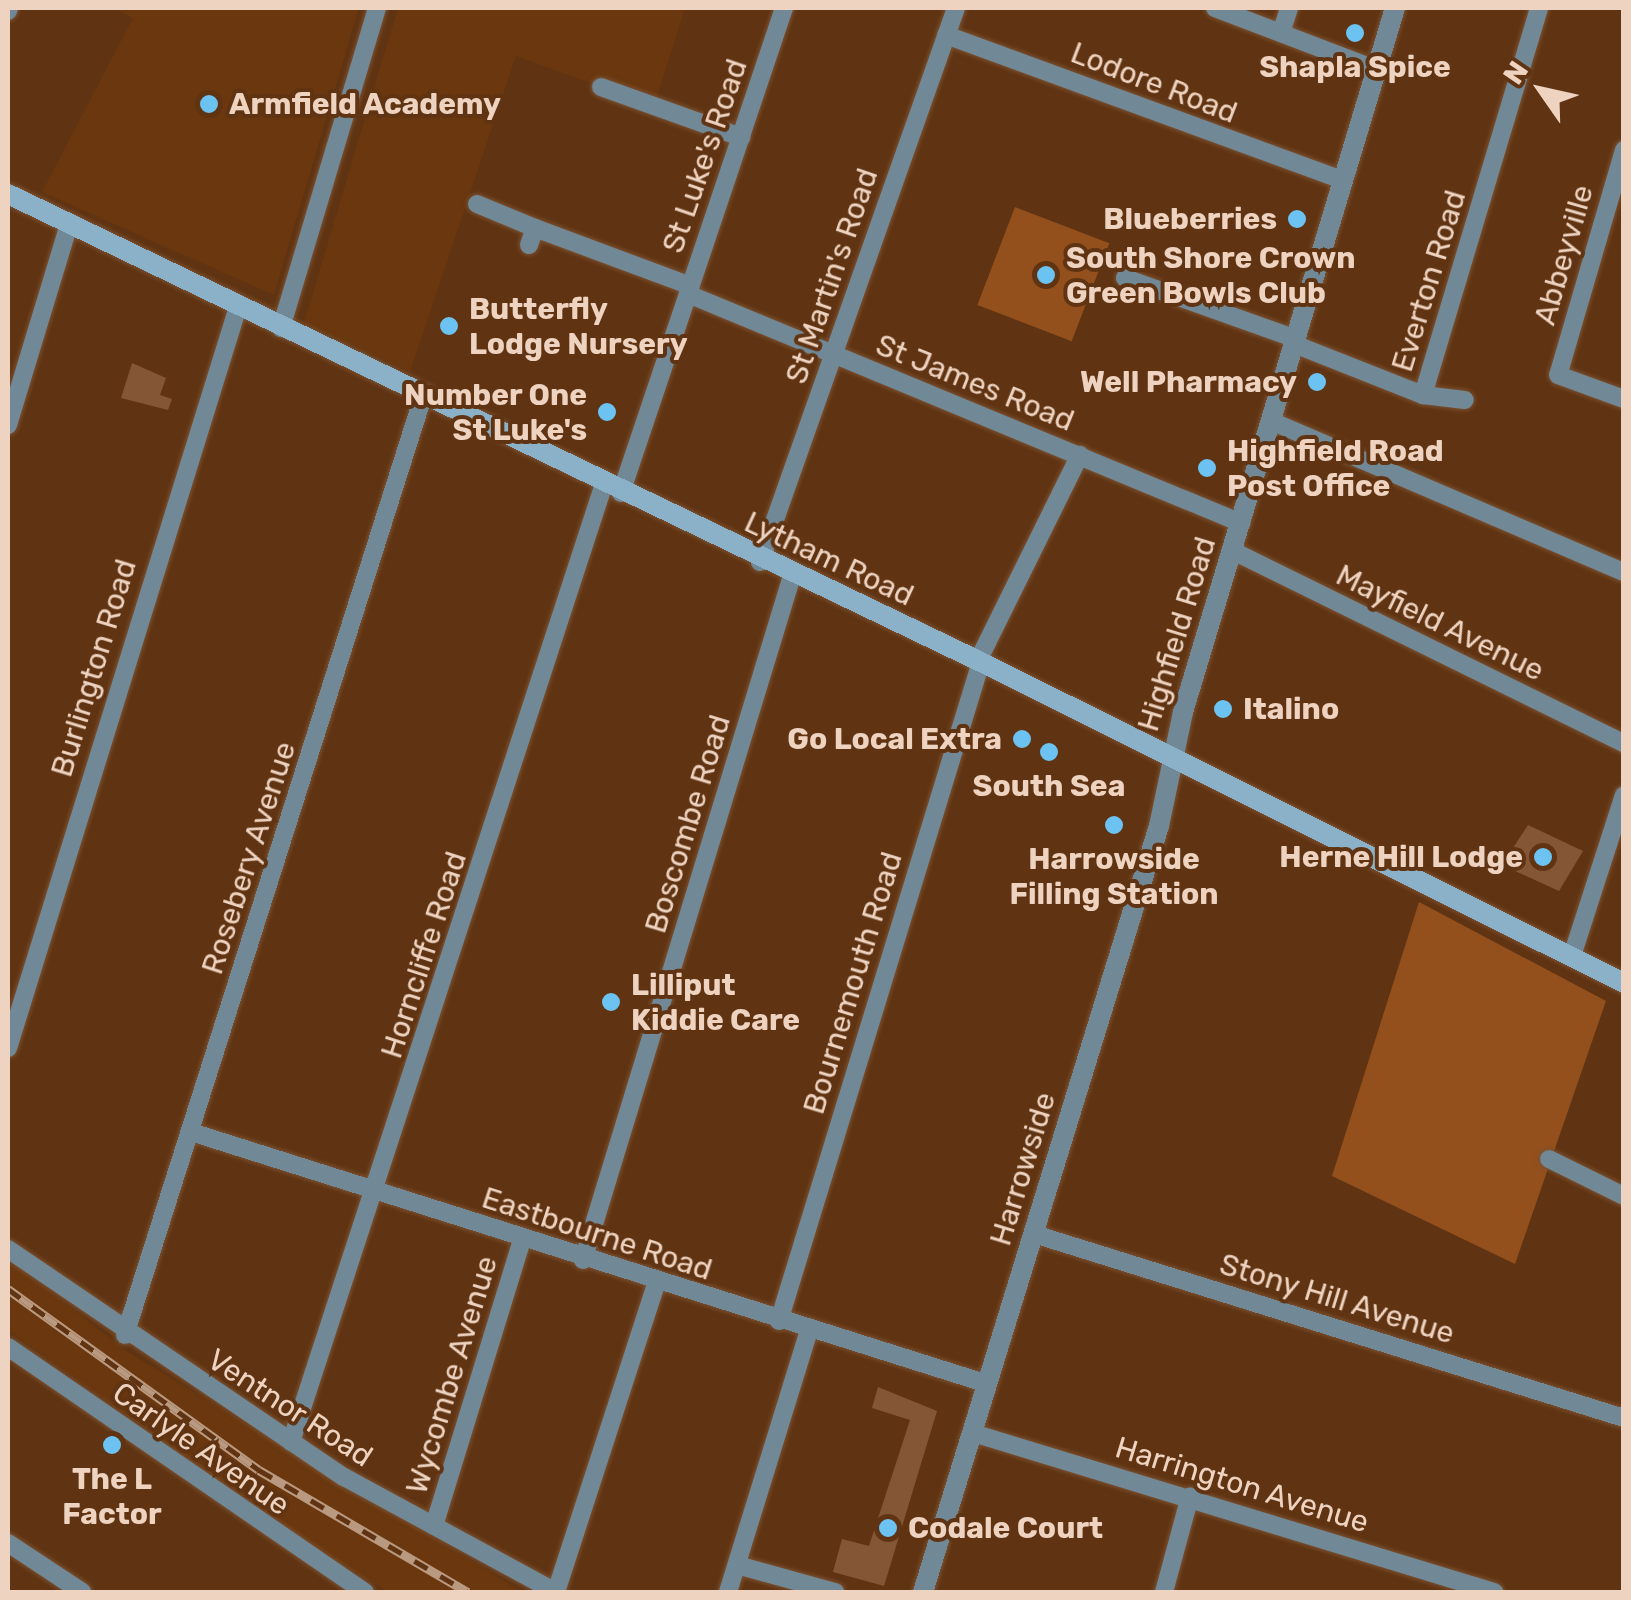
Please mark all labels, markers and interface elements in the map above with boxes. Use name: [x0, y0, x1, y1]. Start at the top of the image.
marker: Shapla Spice: [1344, 22, 1366, 44]
street label: Lodore Road: [1066, 35, 1242, 131]
north arrow: [1491, 40, 1591, 140]
place label: Shapla Spice: [1259, 49, 1451, 85]
street label: St Luke's Road: [655, 54, 755, 258]
text: N: [1496, 55, 1535, 91]
place label: Armfield Academy: [229, 86, 502, 122]
marker: Armfield Academy: [198, 93, 220, 115]
street label: St Martin's Road: [778, 164, 886, 388]
street label: Abbeyville: [1527, 181, 1601, 329]
street label: Everton Road: [1384, 186, 1474, 376]
place label: Blueberries: [1103, 201, 1277, 237]
marker: Blueberries: [1286, 208, 1308, 230]
place label: South Shore Crown Green Bowls Club: [1066, 240, 1356, 310]
marker: South Shore Crown Green Bowls Club: [1035, 264, 1057, 286]
place label: Butterfly Lodge Nursery: [469, 291, 688, 362]
marker: Butterfly Lodge Nursery: [438, 315, 460, 337]
street label: St James Road: [871, 327, 1079, 439]
place label: Well Pharmacy: [1080, 364, 1297, 400]
marker: Well Pharmacy: [1306, 371, 1328, 393]
place label: Number One St Luke's: [403, 377, 587, 448]
marker: Number One St Luke's: [596, 401, 618, 423]
place label: Highfield Road Post Office: [1227, 433, 1444, 504]
marker: Highfield Road Post Office: [1196, 457, 1218, 479]
street label: Lytham Road: [739, 504, 919, 614]
street label: Highfield Road: [1130, 532, 1224, 736]
street label: Burlington Road: [44, 555, 144, 781]
street label: Mayfield Avenue: [1330, 557, 1550, 689]
place label: Italino: [1243, 691, 1339, 727]
marker: Italino: [1212, 698, 1234, 720]
street label: Boscombe Road: [638, 711, 738, 937]
place label: Go Local Extra: [787, 721, 1002, 757]
marker: Go Local Extra: [1011, 728, 1033, 750]
street label: Rosebery Avenue: [194, 736, 304, 980]
marker: South Sea: [1038, 741, 1060, 763]
place label: South Sea: [973, 768, 1125, 804]
marker: Harrowside Filling Station: [1103, 814, 1125, 836]
place label: Herne Hill Lodge: [1279, 839, 1523, 875]
place label: Harrowside Filling Station: [1009, 841, 1219, 912]
marker: Herne Hill Lodge: [1532, 846, 1554, 868]
street label: Horncliffe Road: [374, 847, 474, 1063]
street label: Bournemouth Road: [796, 848, 910, 1118]
place label: Lilliput Kiddie Care: [631, 967, 800, 1038]
marker: Lilliput Kiddie Care: [600, 991, 622, 1013]
street label: Harrowside: [983, 1088, 1063, 1250]
street label: Eastbourne Road: [477, 1180, 717, 1288]
street label: Stony Hill Avenue: [1215, 1246, 1459, 1352]
street label: Wycombe Avenue: [399, 1251, 505, 1499]
street label: Ventnor Road: [201, 1341, 379, 1475]
street label: Carlyle Avenue: [105, 1375, 297, 1523]
street label: Harrington Avenue: [1111, 1429, 1373, 1541]
marker: The L Factor: [101, 1434, 123, 1456]
place label: The L Factor: [62, 1461, 162, 1532]
place label: Codale Court: [908, 1510, 1103, 1546]
marker: Codale Court: [877, 1517, 899, 1539]

